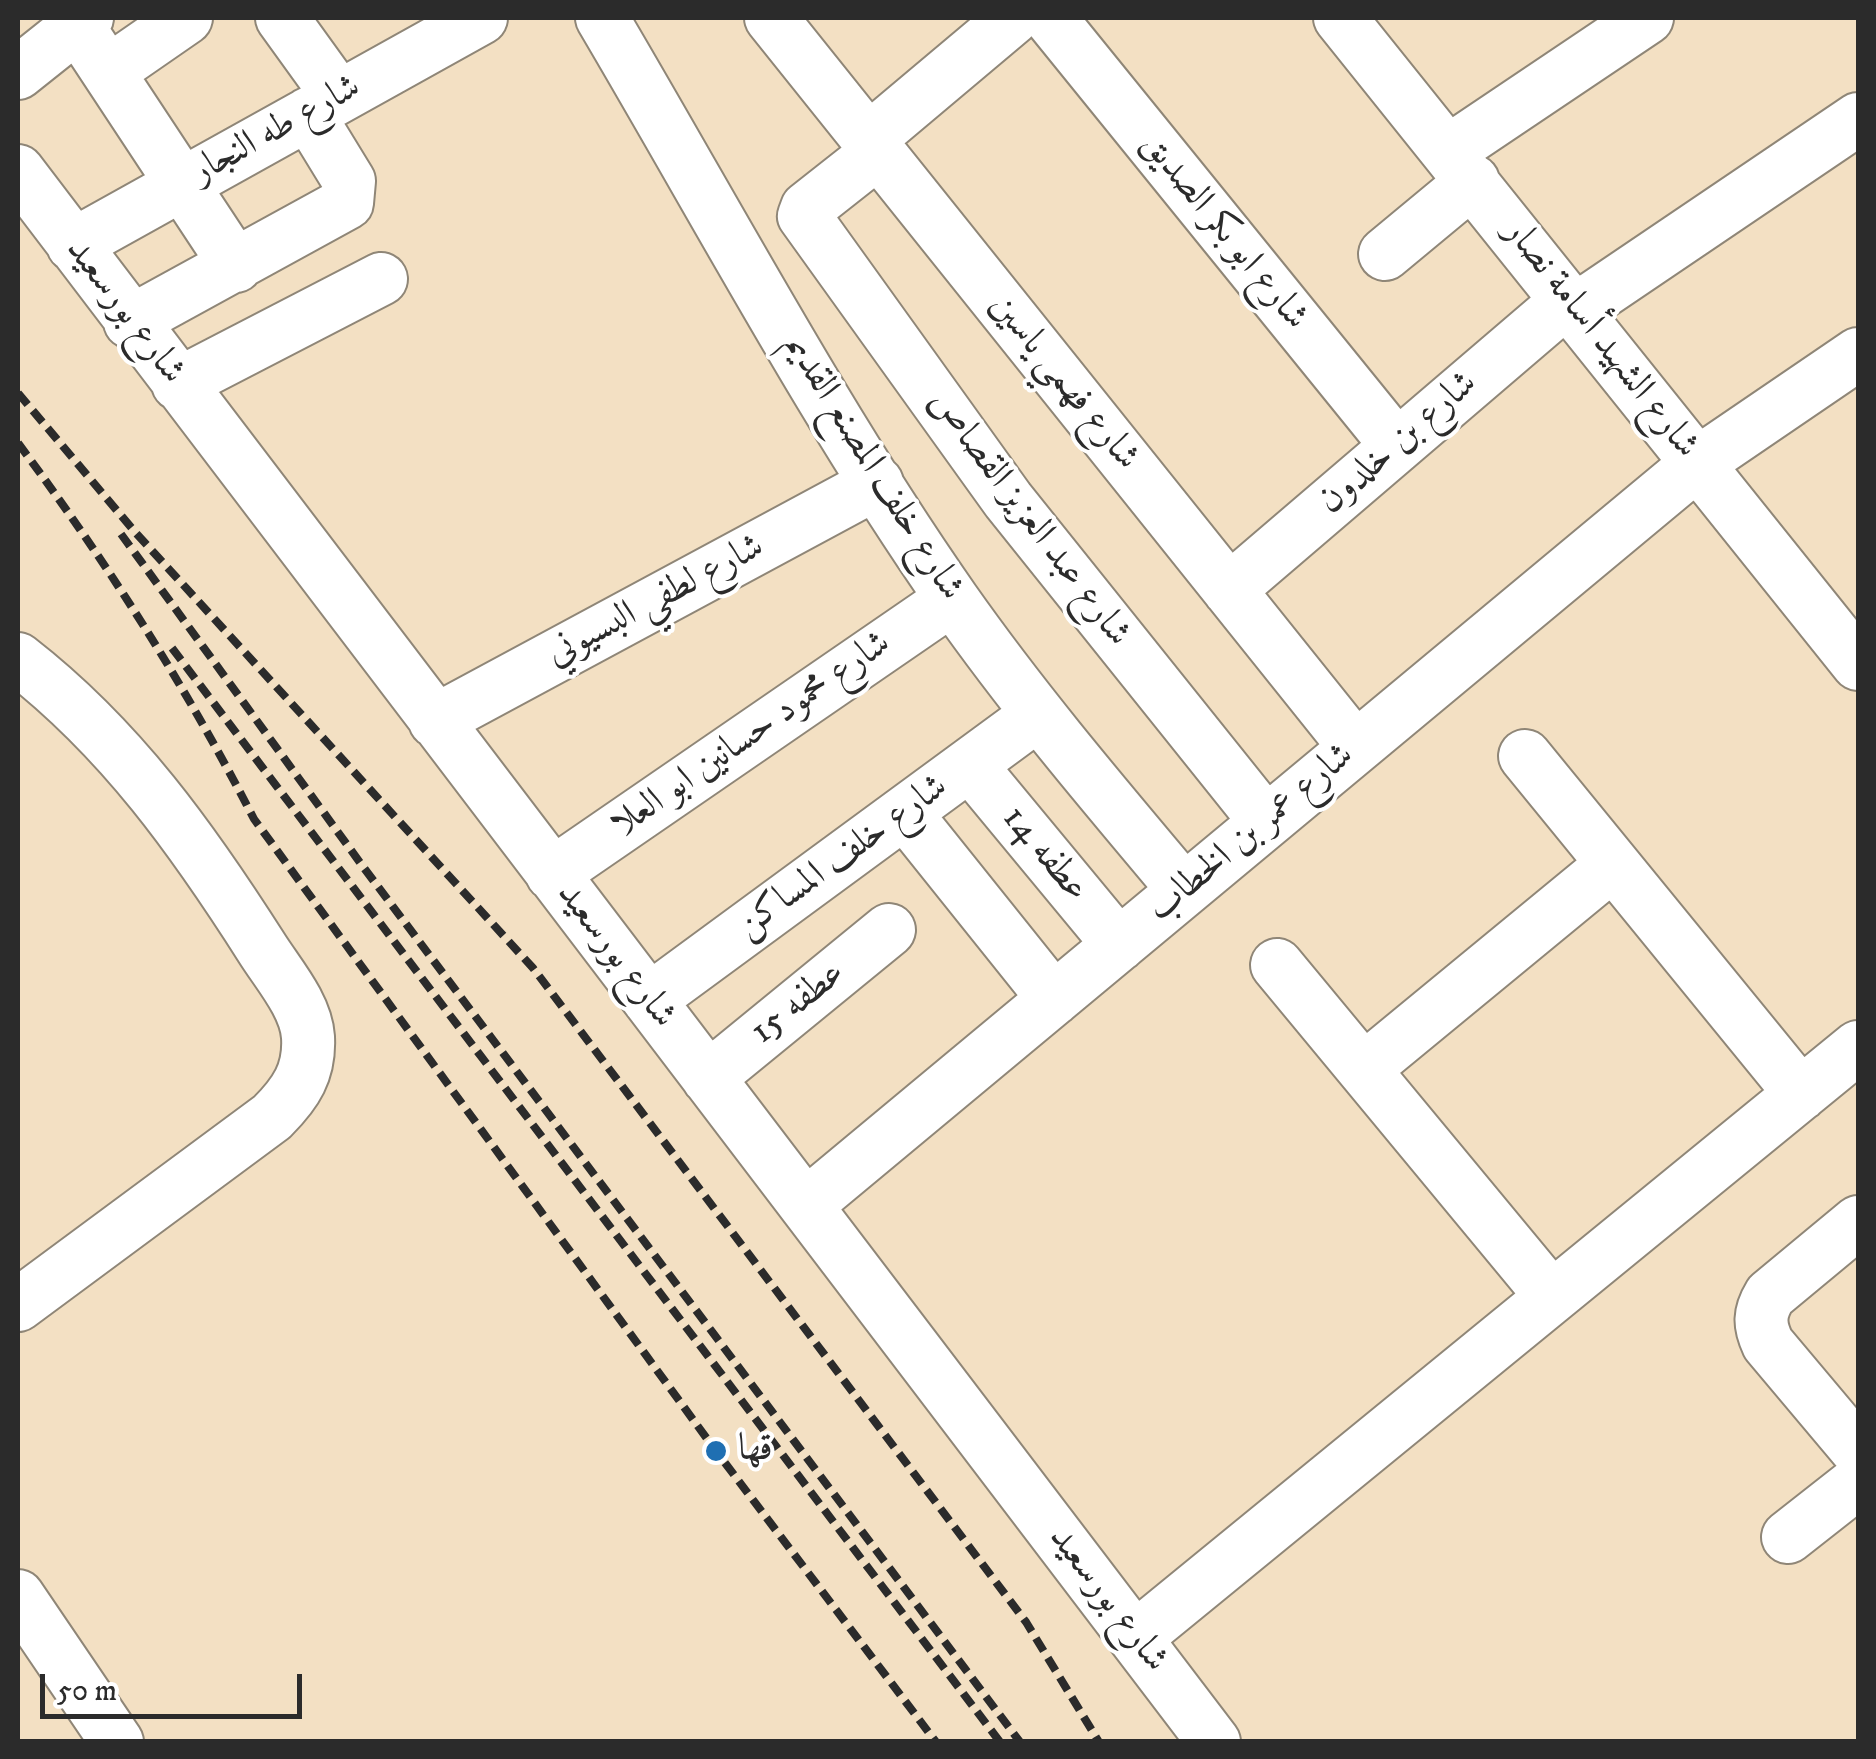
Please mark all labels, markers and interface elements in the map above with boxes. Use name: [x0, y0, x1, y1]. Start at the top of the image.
street label: شارع طه النجار: [184, 66, 370, 196]
street label: شارع ابو بكر الصديق: [1129, 124, 1317, 340]
street label: شارع الشهيد أسامة نصار: [1492, 211, 1708, 469]
street label: شارع بورسعيد: [54, 229, 194, 395]
street label: شارع فهمي ياسين: [978, 285, 1148, 481]
street label: شارع خلف المصنع القديم: [772, 326, 972, 610]
street label: شارع بن خلدون: [1310, 362, 1488, 526]
street label: شارع عبد العزيز القصاص: [916, 381, 1140, 657]
street label: شارع لطفي البسيوني: [539, 525, 773, 679]
street label: شارع محمود حسانين ابو العلا: [603, 622, 901, 850]
street label: شارع عمر بن الخطاب: [1139, 734, 1365, 934]
street label: شارع خلف المساكن: [728, 766, 958, 950]
street label: عطفه 14: [991, 798, 1097, 912]
street label: شارع بورسعيد: [545, 873, 685, 1039]
street label: عطفه 15: [742, 952, 856, 1056]
place label: قها: [738, 1428, 773, 1474]
marker: قها: [703, 1438, 729, 1464]
street label: شارع بورسعيد: [1037, 1517, 1177, 1683]
scale bar: [45, 1654, 308, 1716]
text: 50 m: [57, 1673, 117, 1710]

